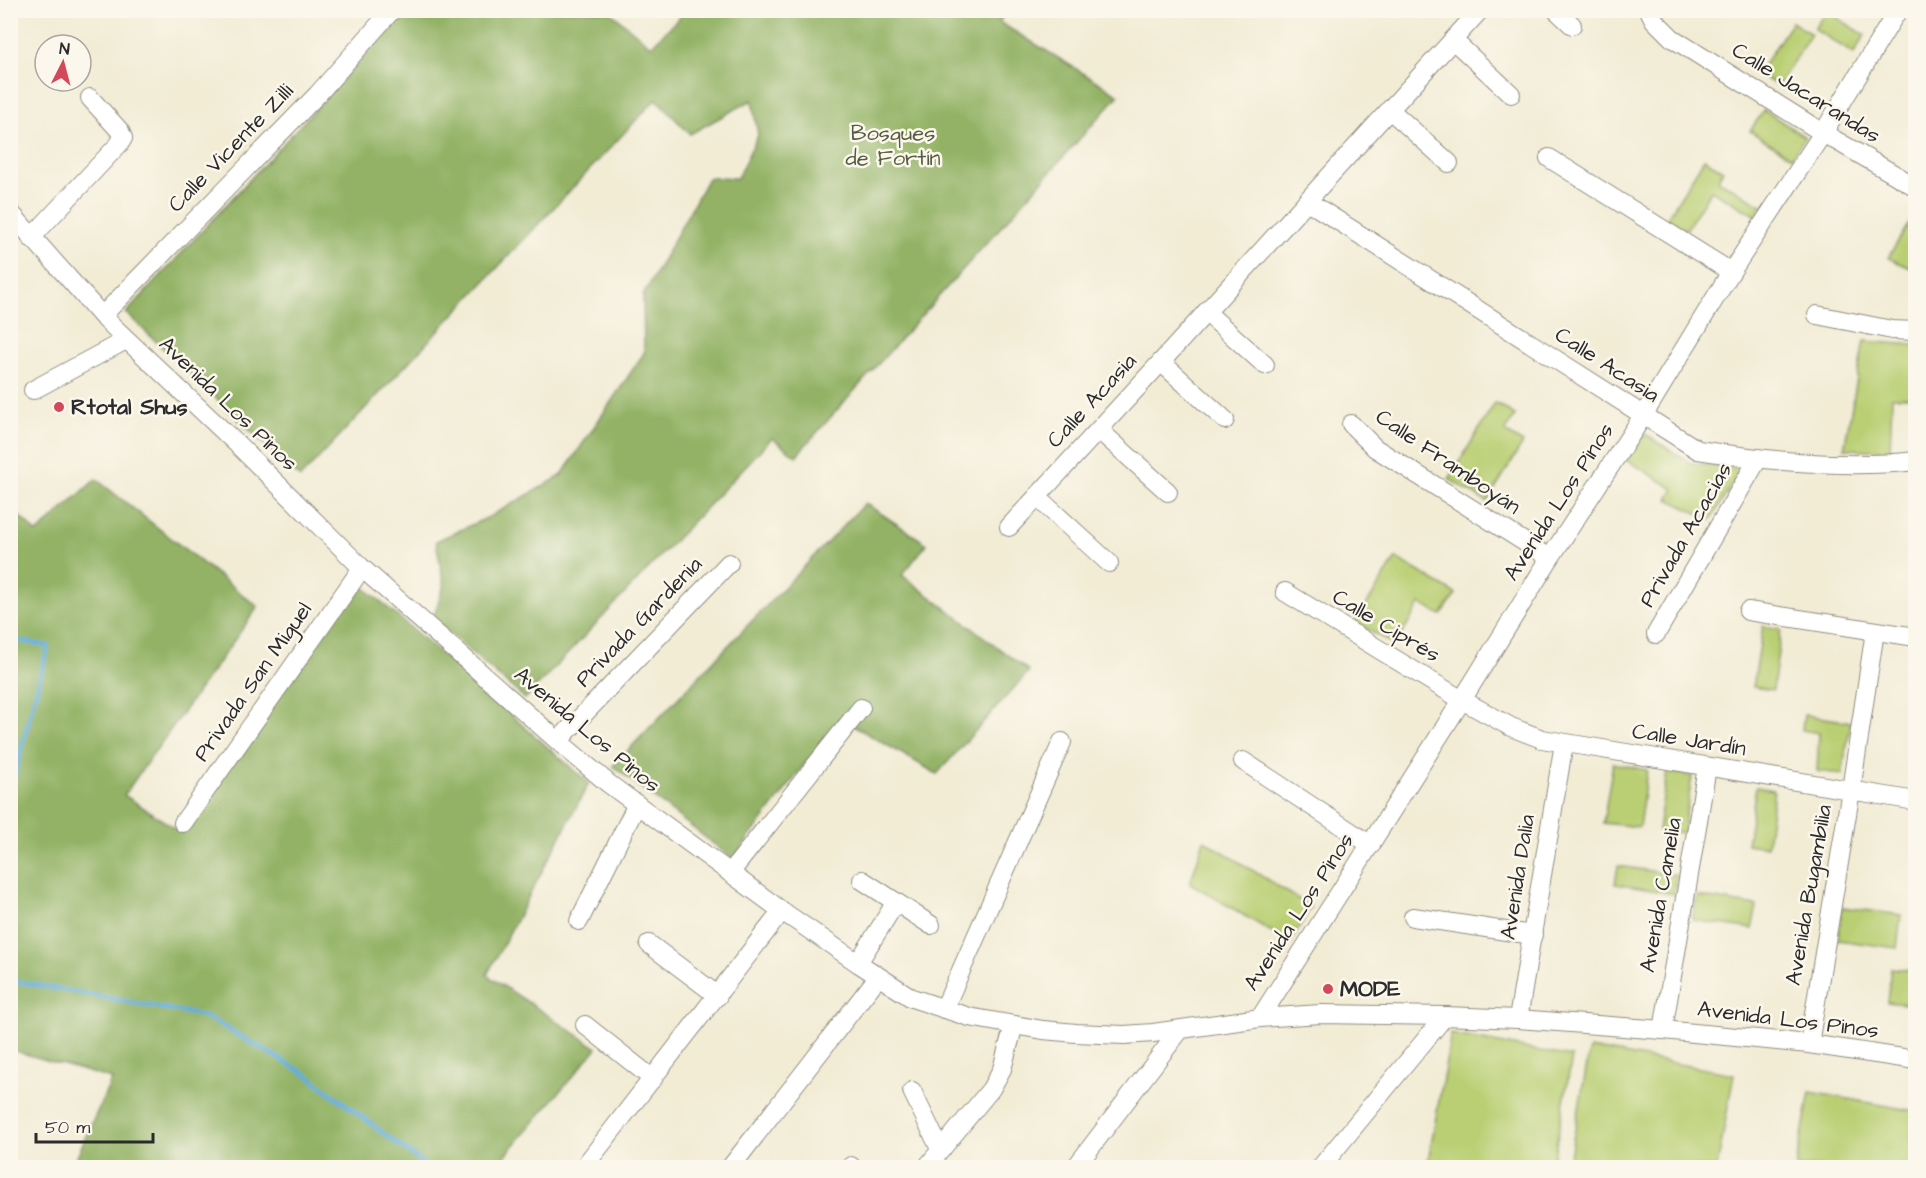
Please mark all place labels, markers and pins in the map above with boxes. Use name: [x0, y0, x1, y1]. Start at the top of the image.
place label: Rtotal Shus: [71, 392, 188, 423]
marker: Rtotal Shus: [52, 400, 66, 414]
place label: MODE: [1340, 974, 1400, 1005]
marker: MODE: [1321, 982, 1335, 996]

